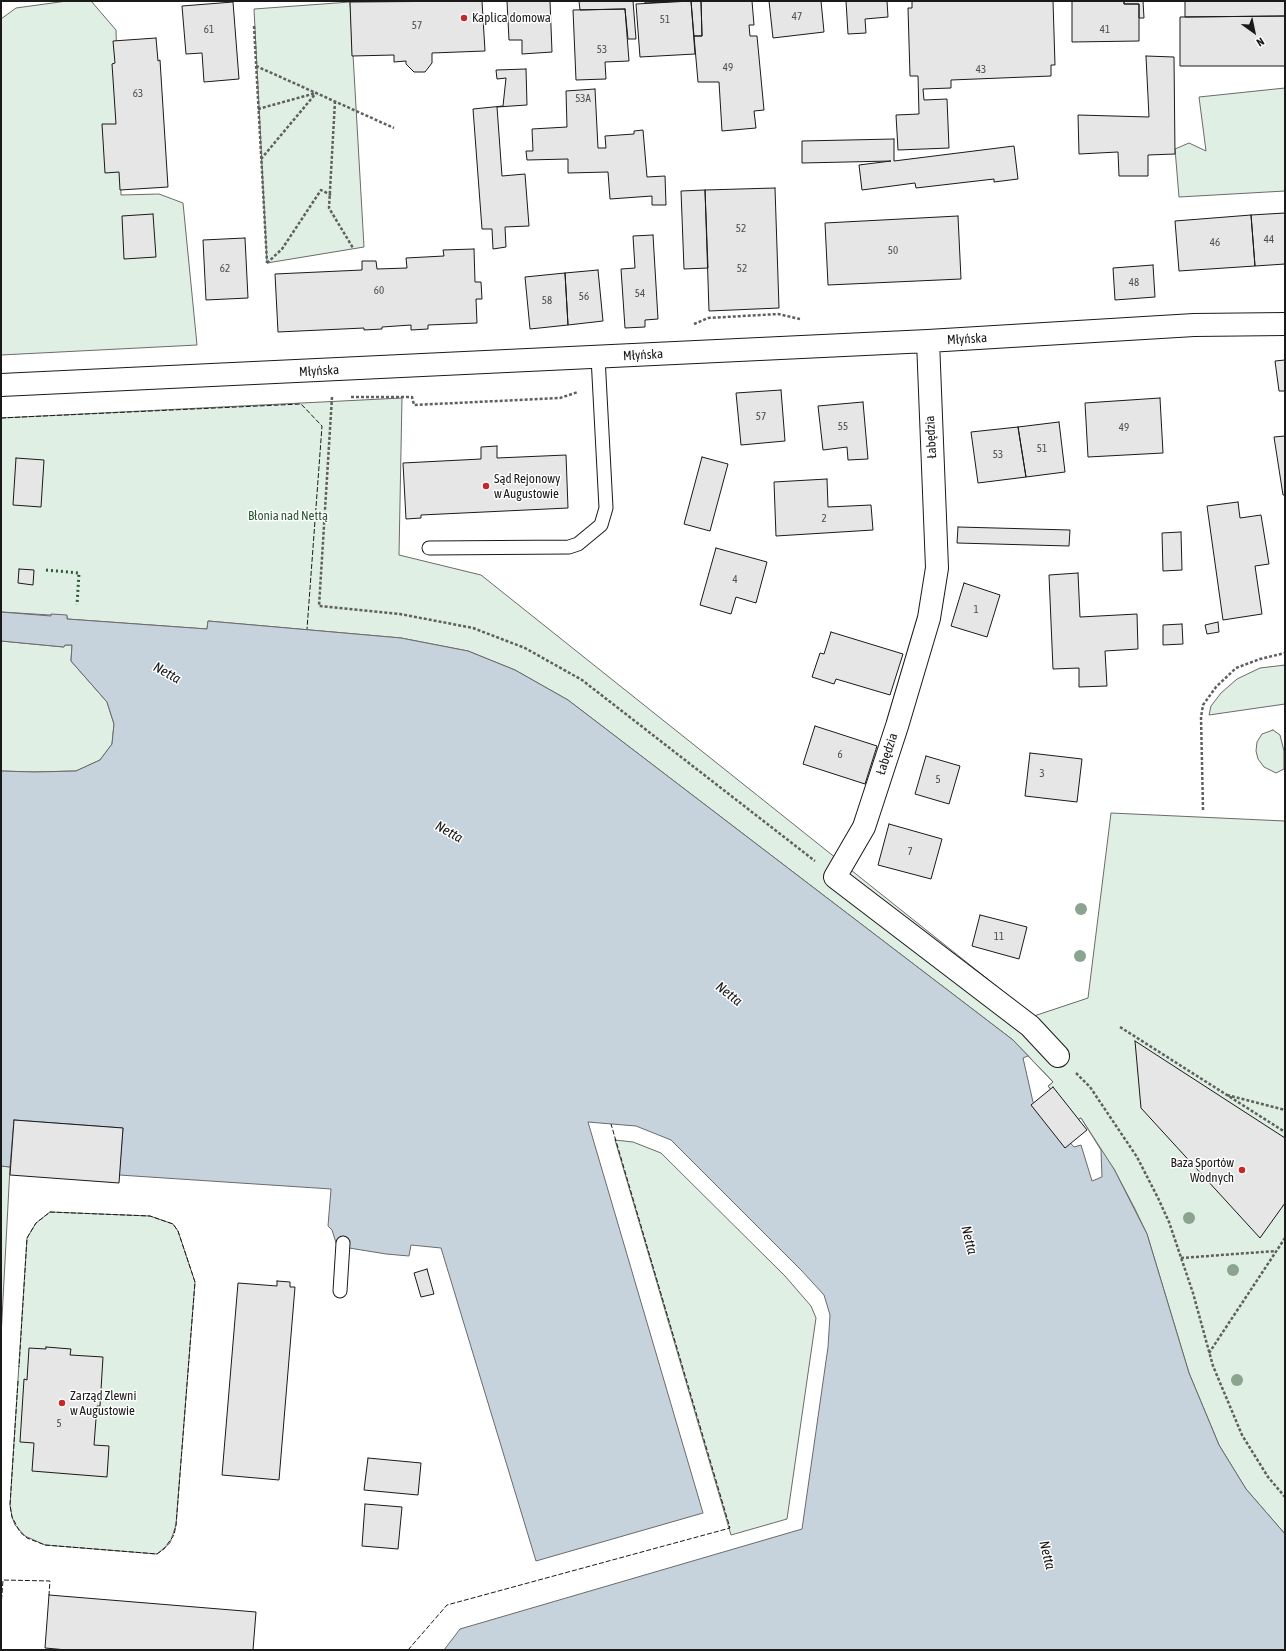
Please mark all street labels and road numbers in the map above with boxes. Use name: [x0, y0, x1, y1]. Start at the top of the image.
street label: Młyńska: [947, 330, 987, 348]
street label: Młyńska: [623, 346, 663, 364]
street label: Młyńska: [299, 362, 339, 380]
street label: Łabędzia: [922, 415, 940, 459]
street label: Łabędzia: [873, 731, 901, 777]

